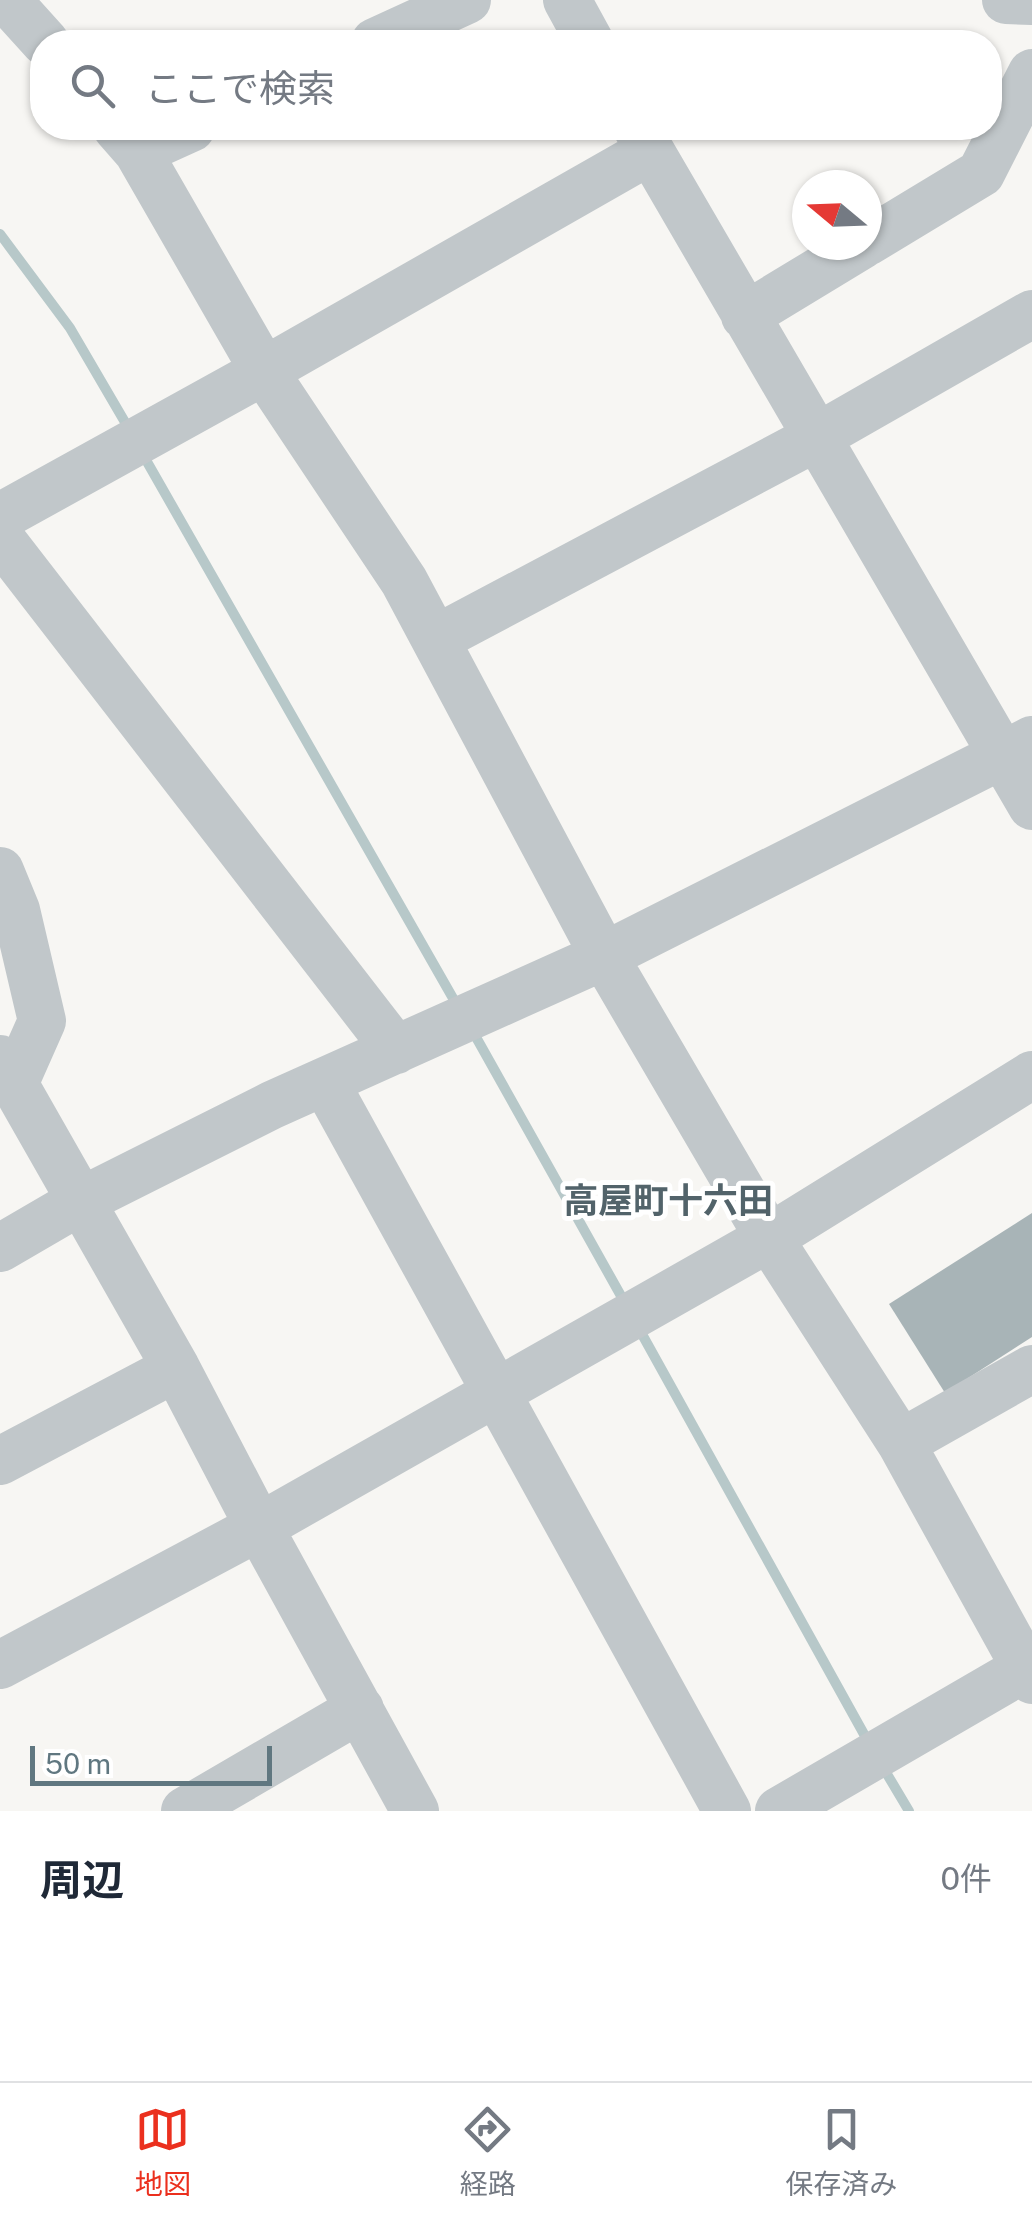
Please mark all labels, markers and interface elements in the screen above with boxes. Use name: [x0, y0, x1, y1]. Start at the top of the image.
search box: [30, 30, 1002, 140]
icon: search: [65, 58, 120, 113]
text: ここで検索: [145, 66, 335, 111]
north arrow: [792, 170, 882, 260]
district label: 高屋町十六田: [563, 1180, 773, 1221]
scale bar: [30, 1741, 272, 1786]
text: 50 m: [45, 1747, 111, 1780]
text: 周辺: [40, 1855, 124, 1904]
text: 0件: [940, 1860, 992, 1897]
tab: 地図: [135, 2102, 191, 2202]
tab: 経路: [460, 2102, 516, 2202]
tab: 保存済み: [785, 2102, 897, 2202]

